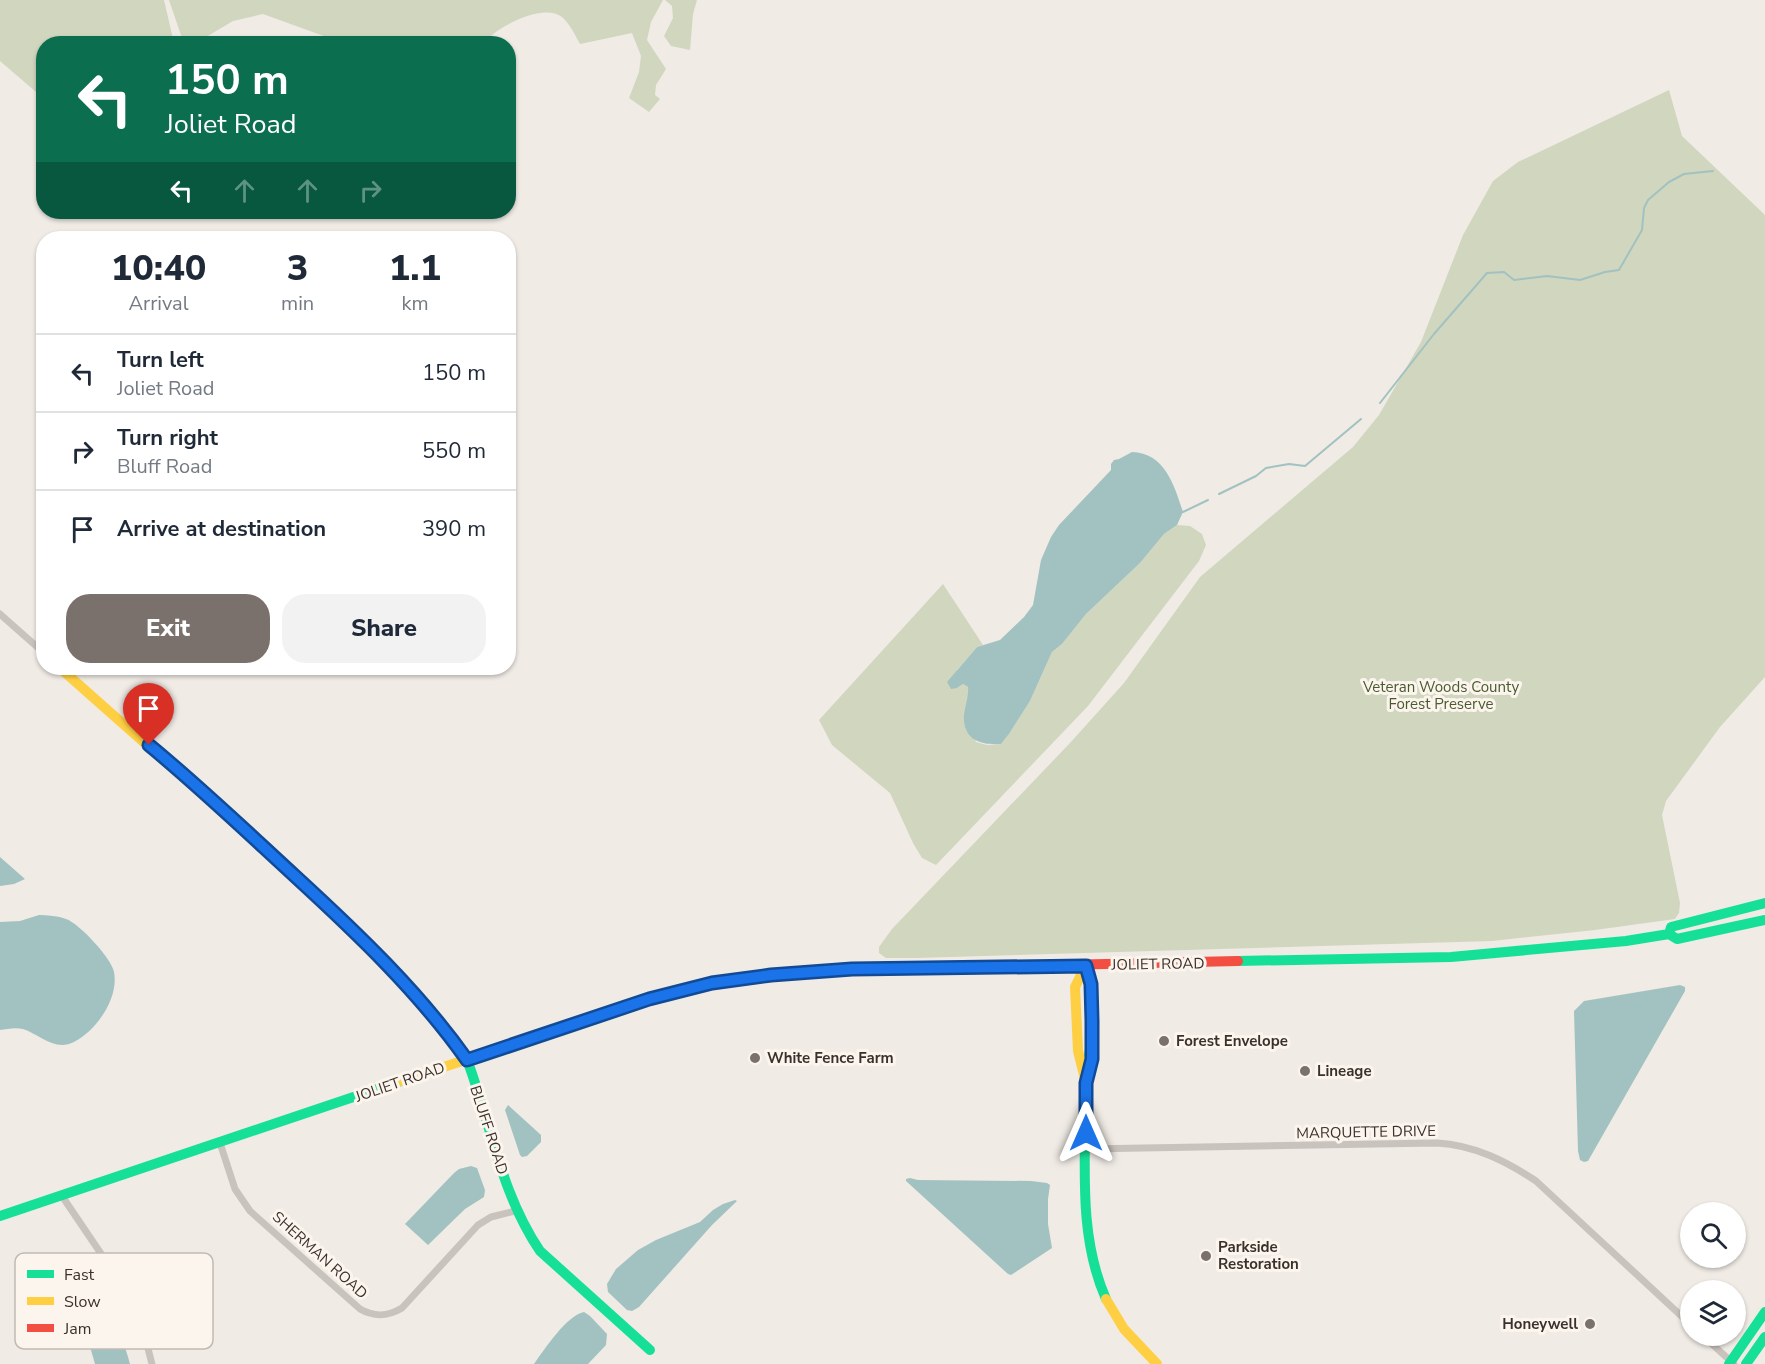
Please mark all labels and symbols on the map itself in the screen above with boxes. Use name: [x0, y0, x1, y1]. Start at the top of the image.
park label: Veteran Woods County Forest Preserve: [1362, 677, 1519, 714]
pin: [123, 683, 174, 745]
street label: JOLIET ROAD: [1110, 953, 1205, 975]
place label: Forest Envelope: [1176, 1031, 1288, 1051]
marker: Forest Envelope: [1157, 1034, 1171, 1048]
place label: White Fence Farm: [767, 1048, 894, 1068]
marker: White Fence Farm: [748, 1051, 762, 1065]
street label: JOLIET ROAD: [352, 1057, 447, 1107]
place label: Lineage: [1317, 1061, 1372, 1081]
marker: Lineage: [1298, 1064, 1312, 1078]
street label: BLUFF ROAD: [465, 1083, 513, 1177]
position arrow: [1054, 1101, 1118, 1165]
street label: MARQUETTE DRIVE: [1296, 1121, 1436, 1143]
street label: SHERMAN ROAD: [268, 1207, 372, 1303]
place label: Parkside Restoration: [1218, 1237, 1299, 1274]
marker: Parkside Restoration: [1199, 1249, 1213, 1263]
legend: [15, 1253, 213, 1349]
text: Fast: [64, 1264, 95, 1286]
text: Slow: [64, 1291, 101, 1313]
place label: Honeywell: [1502, 1314, 1578, 1334]
marker: Honeywell: [1583, 1317, 1597, 1331]
text: Jam: [63, 1318, 91, 1340]

